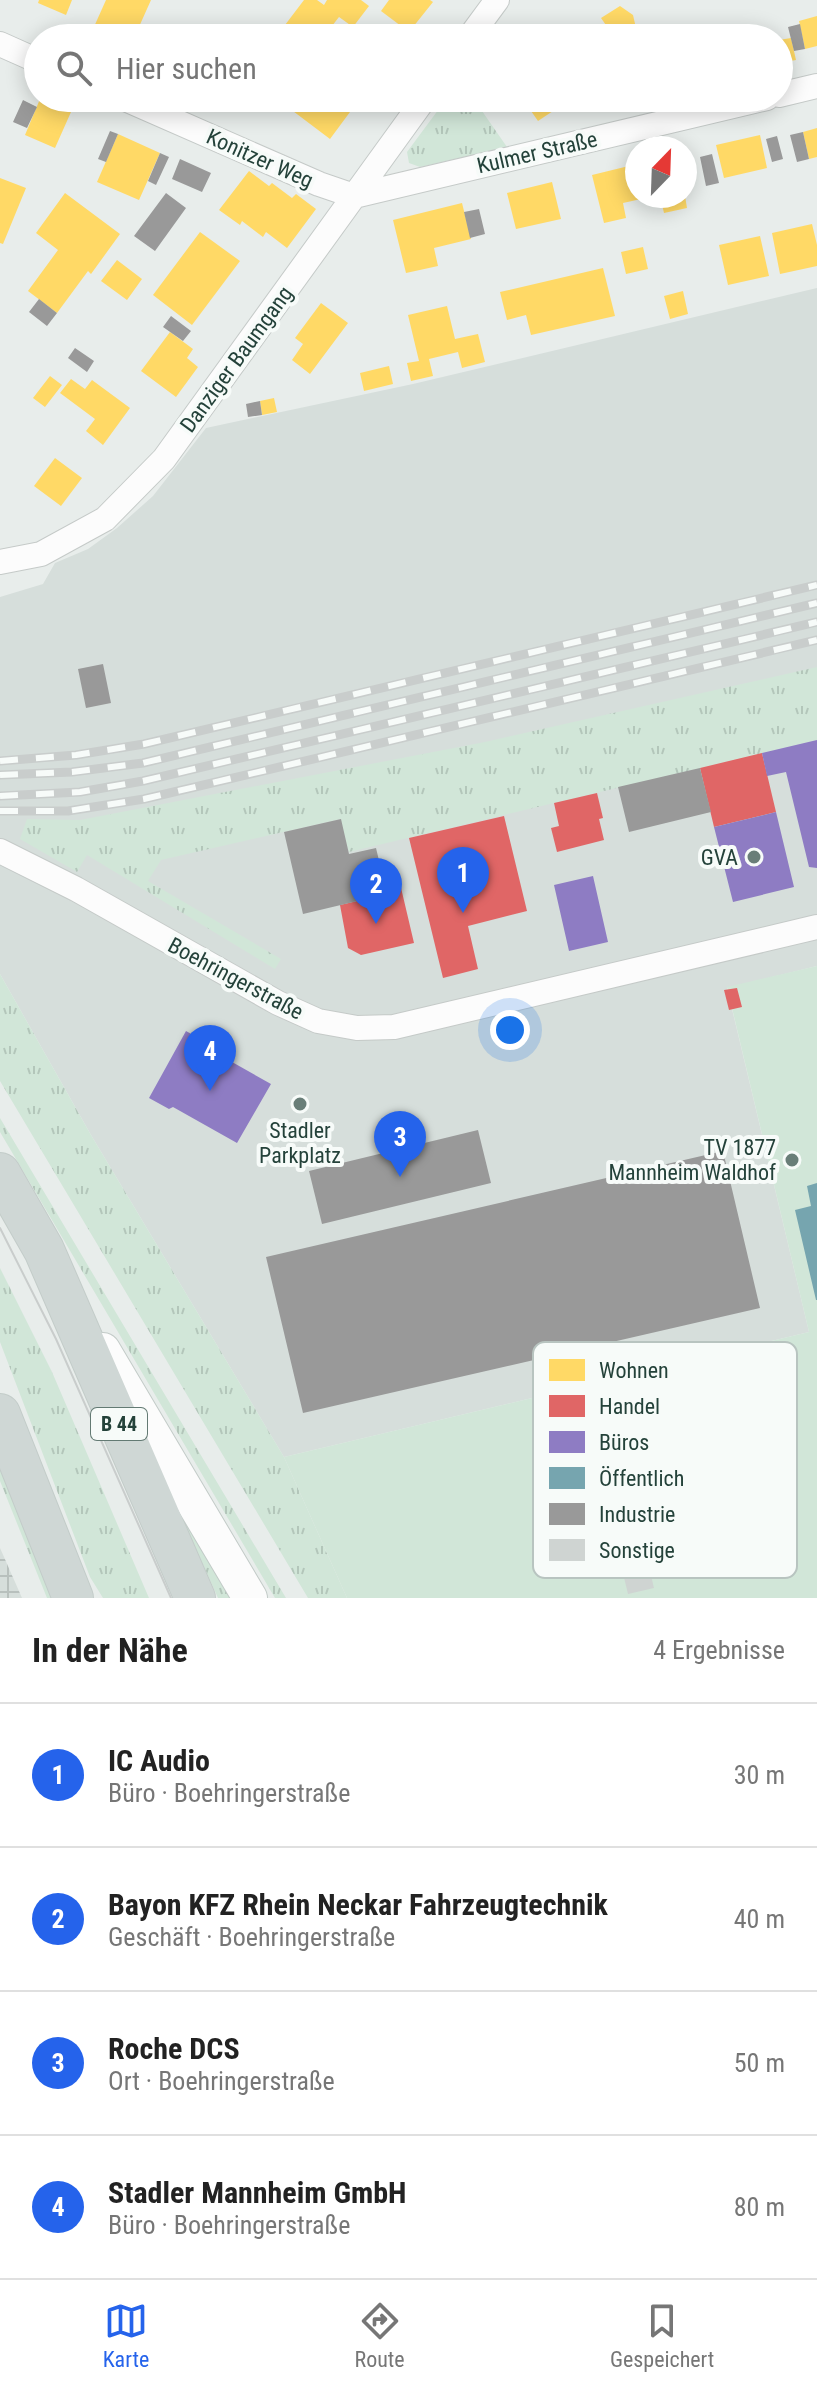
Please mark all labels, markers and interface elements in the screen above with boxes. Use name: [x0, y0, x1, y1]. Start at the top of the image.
search box: [24, 24, 793, 112]
icon: search: [52, 46, 96, 90]
text: Hier suchen: [116, 51, 257, 86]
street label: Konitzer Weg: [203, 124, 317, 193]
street label: Kulmer Straße: [475, 127, 600, 178]
north arrow: [625, 136, 697, 208]
street label: Danziger Baumgang: [175, 282, 298, 437]
place label: GVA: [701, 845, 738, 870]
pin: 1: [437, 847, 489, 913]
marker: GVA: [745, 848, 763, 866]
pin: 2: [350, 858, 402, 924]
street label: Boehringerstraße: [164, 932, 308, 1025]
your location: [490, 1010, 530, 1050]
pin: 4: [184, 1025, 236, 1091]
marker: Stadler Parkplatz: [291, 1095, 309, 1113]
pin: 3: [374, 1111, 426, 1177]
place label: Stadler Parkplatz: [259, 1118, 341, 1168]
place label: TV 1877 Mannheim Waldhof: [608, 1135, 776, 1185]
marker: TV 1877 Mannheim Waldhof: [783, 1151, 801, 1169]
legend: [533, 1342, 797, 1578]
text: Wohnen: [599, 1358, 669, 1383]
text: Handel: [599, 1394, 660, 1419]
road number: B 44: [91, 1408, 147, 1440]
text: Büros: [599, 1430, 649, 1455]
text: Öffentlich: [599, 1466, 684, 1491]
text: Industrie: [599, 1502, 675, 1527]
text: Sonstige: [599, 1538, 675, 1563]
text: In der Nähe: [32, 1630, 188, 1670]
text: 4 Ergebnisse: [653, 1635, 785, 1665]
text: IC Audio: [108, 1743, 210, 1778]
text: 1: [51, 1760, 65, 1790]
text: 30 m: [734, 1760, 785, 1790]
text: Büro · Boehringerstraße: [108, 1778, 350, 1808]
text: Bayon KFZ Rhein Neckar Fahrzeugtechnik: [108, 1887, 608, 1922]
text: 2: [51, 1904, 65, 1934]
text: 40 m: [734, 1904, 785, 1934]
text: Geschäft · Boehringerstraße: [108, 1922, 395, 1952]
text: Roche DCS: [108, 2031, 240, 2066]
text: 3: [51, 2048, 65, 2078]
text: 50 m: [734, 2048, 785, 2078]
text: Ort · Boehringerstraße: [108, 2066, 335, 2096]
text: Stadler Mannheim GmbH: [108, 2175, 407, 2210]
text: 4: [51, 2192, 65, 2222]
text: 80 m: [734, 2192, 785, 2222]
text: Büro · Boehringerstraße: [108, 2210, 350, 2240]
tab: Karte: [103, 2299, 149, 2372]
tab: Route: [355, 2299, 405, 2372]
tab: Gespeichert: [610, 2299, 714, 2372]

